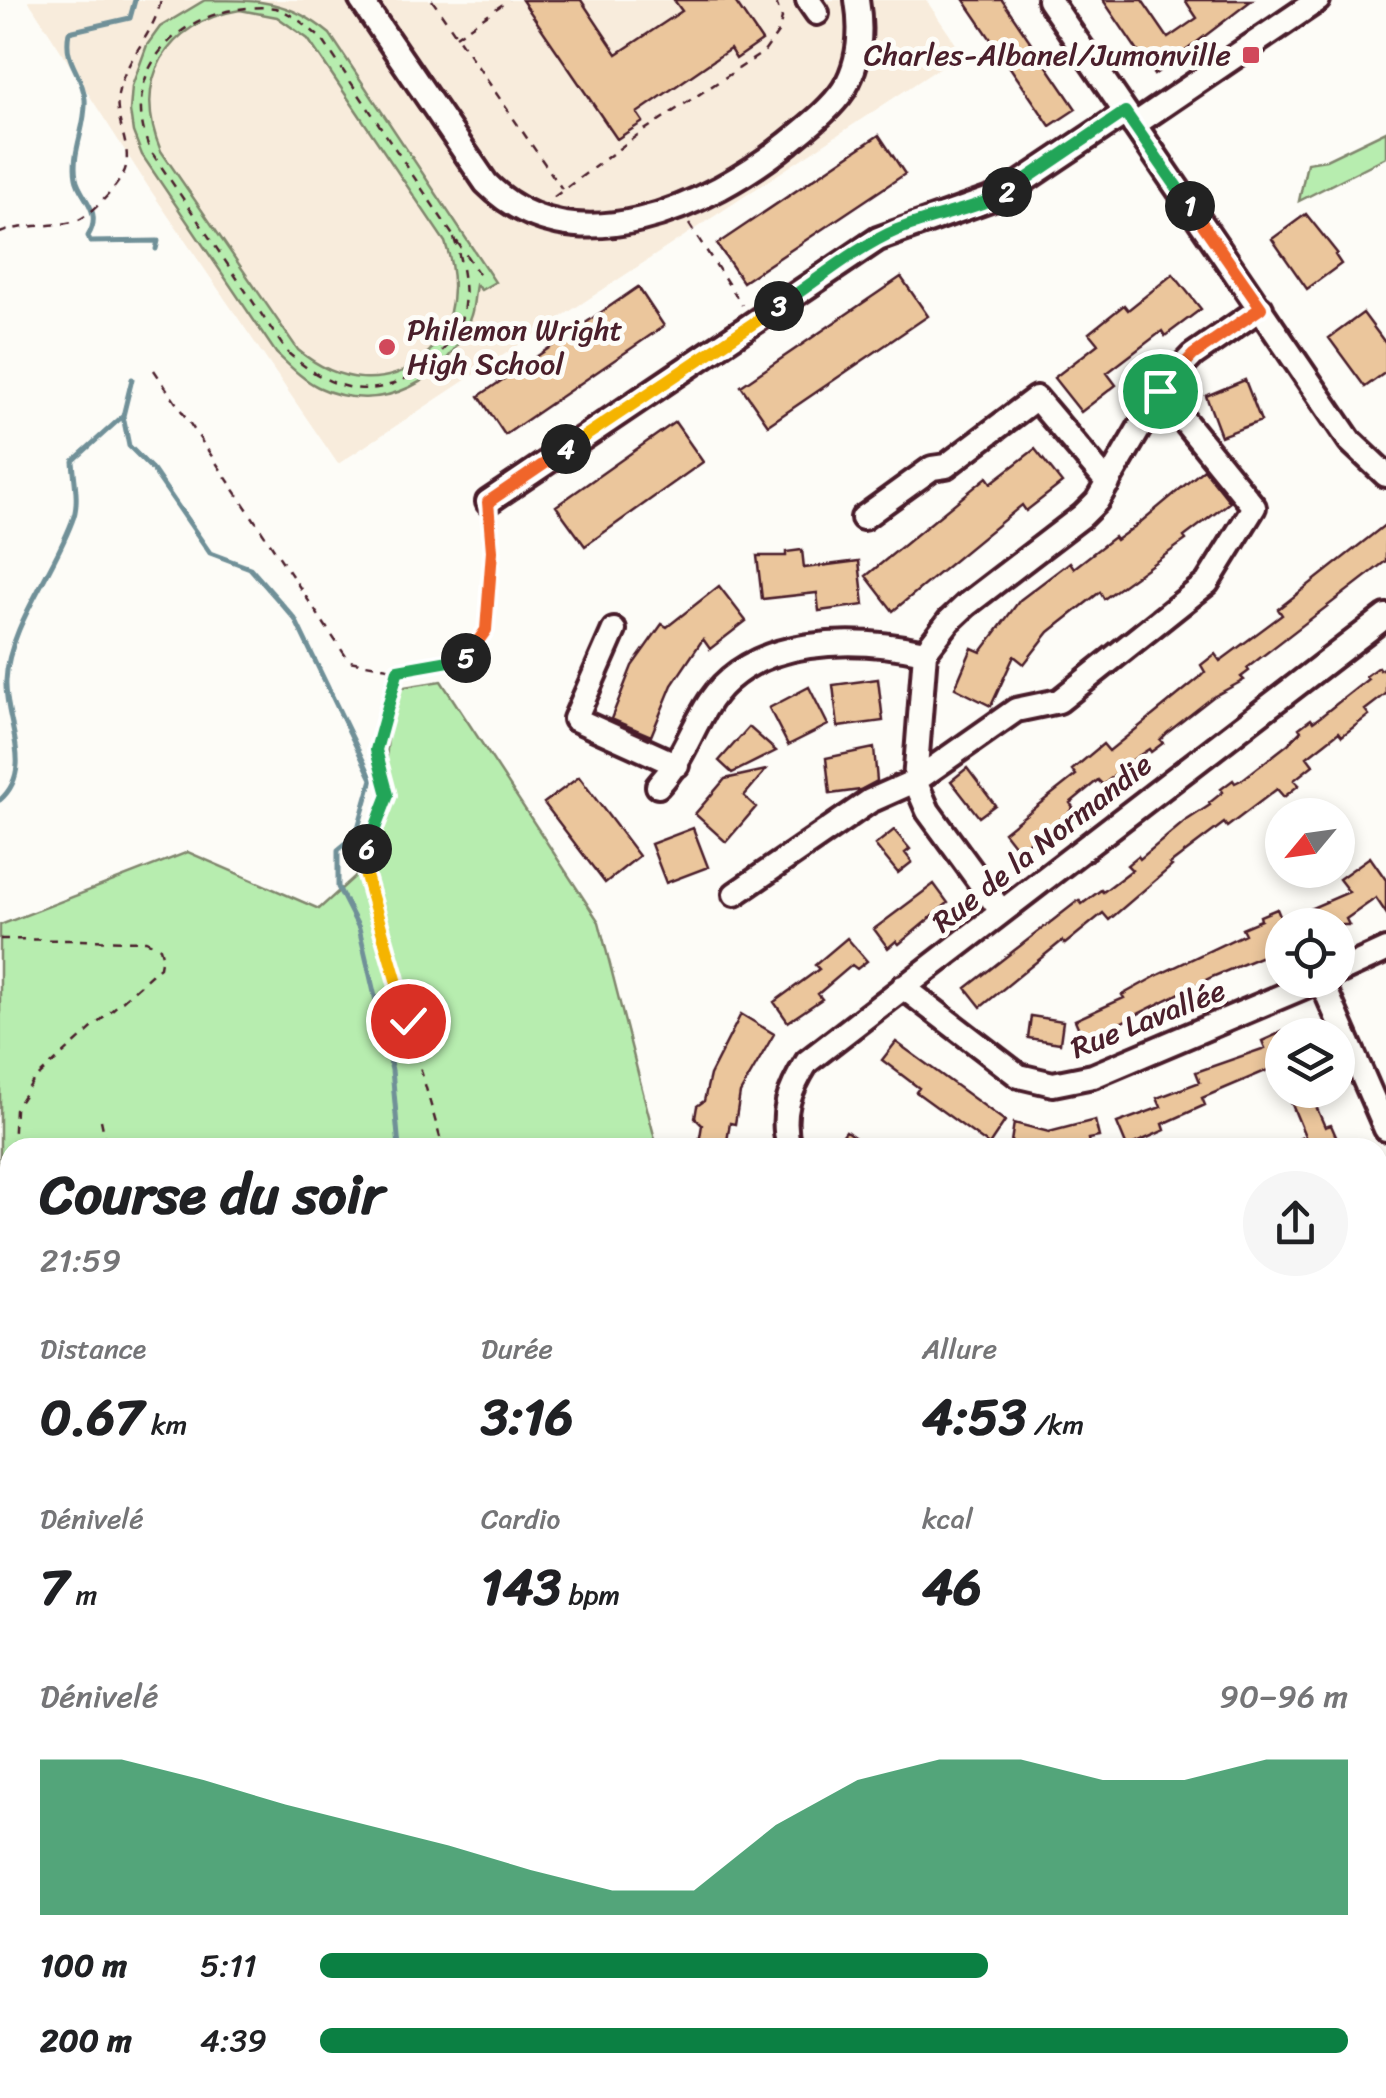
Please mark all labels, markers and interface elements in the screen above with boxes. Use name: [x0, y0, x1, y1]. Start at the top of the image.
place label: Charles-Albanel/Jumonville: [864, 28, 1231, 82]
marker: Charles-Albanel/Jumonville: [1240, 44, 1262, 66]
pin: 2: [982, 167, 1032, 217]
text: 2: [999, 167, 1015, 216]
pin: 1: [1165, 181, 1215, 231]
text: 1: [1184, 181, 1196, 230]
pin: 3: [754, 281, 804, 331]
text: 3: [771, 281, 787, 330]
place label: Philemon Wright High School: [407, 303, 623, 391]
marker: Philemon Wright High School: [376, 336, 398, 358]
pin: [1118, 349, 1203, 434]
icon: arrive: [1133, 364, 1188, 419]
pin: 4: [541, 424, 591, 474]
text: 4: [557, 424, 575, 473]
pin: 5: [441, 633, 491, 683]
text: 5: [457, 633, 475, 682]
street label: Rue de la Normandie: [919, 739, 1165, 947]
north arrow: [1265, 798, 1355, 888]
map controls: [1265, 798, 1355, 1108]
pin: 6: [342, 824, 392, 874]
text: 6: [359, 824, 375, 873]
button: locate: [1265, 908, 1355, 998]
street label: Rue Lavallée: [1062, 963, 1234, 1075]
pin: [366, 979, 451, 1064]
icon: check: [381, 994, 436, 1049]
button: layers: [1265, 1018, 1355, 1108]
text: Course du soir: [40, 1146, 384, 1243]
button: share: [1243, 1171, 1348, 1276]
text: 21:59: [40, 1232, 121, 1289]
text: Distance: [40, 1324, 146, 1373]
text: Durée: [481, 1324, 553, 1373]
text: Allure: [922, 1324, 997, 1373]
text: 0.67: [40, 1373, 144, 1462]
text: 3:16: [481, 1373, 573, 1462]
text: 4:53: [922, 1373, 1026, 1462]
text: km: [144, 1400, 187, 1449]
text: /km: [1026, 1400, 1084, 1449]
text: Dénivelé: [40, 1494, 144, 1543]
text: Cardio: [481, 1494, 560, 1543]
text: kcal: [922, 1494, 973, 1543]
text: 7: [40, 1543, 69, 1632]
text: 143: [481, 1543, 561, 1632]
text: 46: [922, 1543, 982, 1632]
text: m: [69, 1570, 97, 1619]
text: bpm: [561, 1570, 620, 1619]
text: Dénivelé: [40, 1668, 159, 1725]
text: 90–96 m: [1219, 1668, 1348, 1725]
text: 100 m: [40, 1937, 127, 1994]
text: 5:11: [200, 1937, 257, 1994]
text: 200 m: [40, 2012, 132, 2069]
text: 4:39: [200, 2012, 267, 2069]

